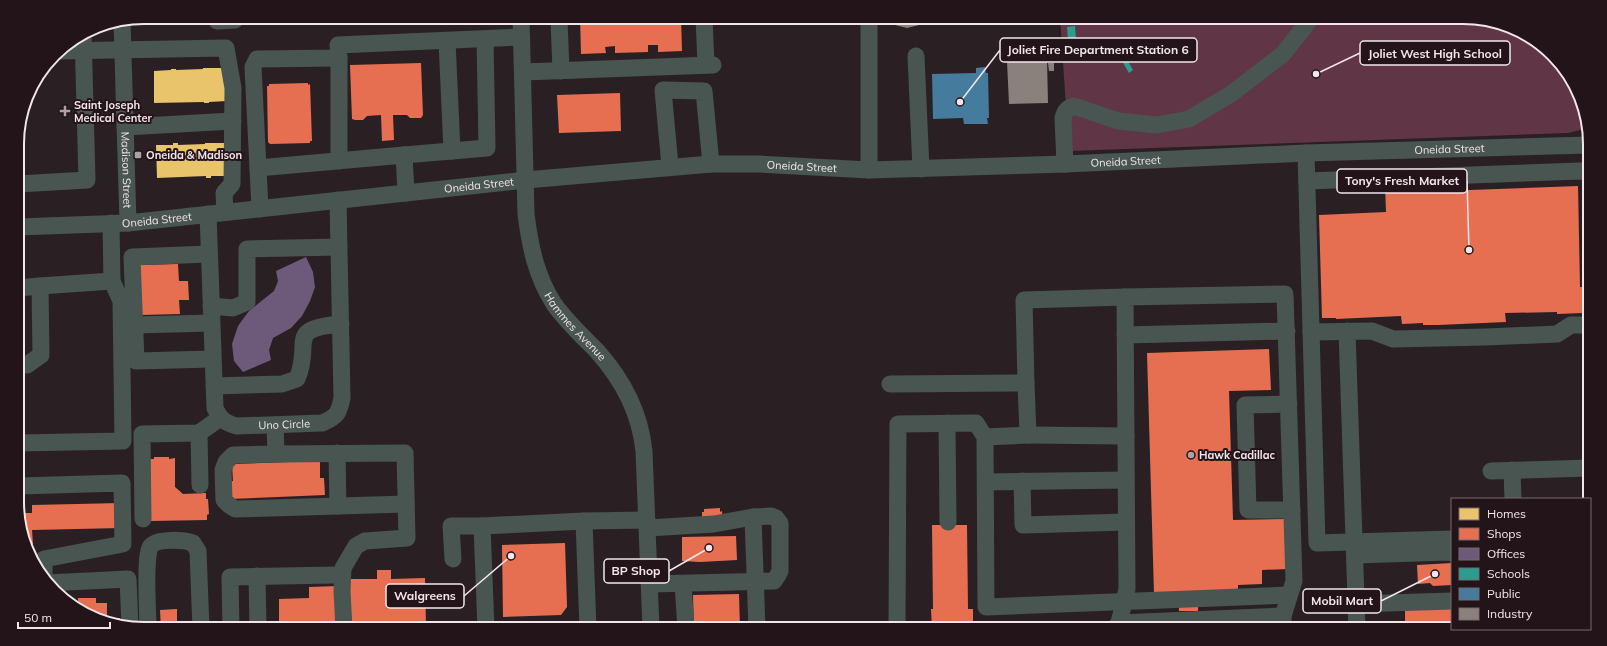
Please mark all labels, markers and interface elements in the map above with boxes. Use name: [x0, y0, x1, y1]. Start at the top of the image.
callout: Joliet Fire Department Station 6: [1000, 38, 1197, 62]
callout: Joliet West High School: [1360, 41, 1510, 65]
text: Joliet Fire Department Station 6: [1007, 42, 1189, 57]
text: Joliet West High School: [1368, 46, 1502, 61]
place label: Saint Joseph Medical Center: [74, 98, 152, 125]
marker: Saint Joseph Medical Center: [59, 105, 71, 117]
street label: Madison Street: [118, 131, 135, 209]
street label: Oneida Street: [1414, 141, 1485, 157]
place label: Oneida & Madison: [146, 148, 242, 162]
marker: Oneida & Madison: [133, 150, 143, 160]
street label: Oneida Street: [1090, 153, 1161, 170]
street label: Oneida Street: [766, 157, 837, 175]
callout: Tony's Fresh Market: [1337, 169, 1467, 193]
text: Tony's Fresh Market: [1345, 173, 1460, 188]
street label: Oneida Street: [443, 174, 515, 196]
street label: Oneida Street: [122, 209, 193, 230]
street label: Hammes Avenue: [541, 290, 609, 364]
street label: Uno Circle: [258, 416, 310, 432]
place label: Hawk Cadillac: [1199, 448, 1275, 462]
marker: Hawk Cadillac: [1186, 450, 1196, 460]
legend: [1451, 498, 1591, 630]
text: Homes: [1487, 506, 1526, 521]
text: Shops: [1487, 526, 1522, 541]
text: Offices: [1487, 546, 1525, 561]
callout: BP Shop: [604, 559, 669, 583]
text: BP Shop: [611, 563, 661, 578]
text: Schools: [1487, 566, 1530, 581]
callout: Walgreens: [386, 584, 464, 608]
text: Public: [1487, 586, 1521, 601]
text: Walgreens: [394, 588, 456, 603]
callout: Mobil Mart: [1303, 589, 1381, 613]
text: Mobil Mart: [1311, 593, 1373, 608]
scale bar: [18, 604, 110, 630]
text: Industry: [1487, 606, 1533, 621]
text: 50 m: [24, 610, 52, 625]

